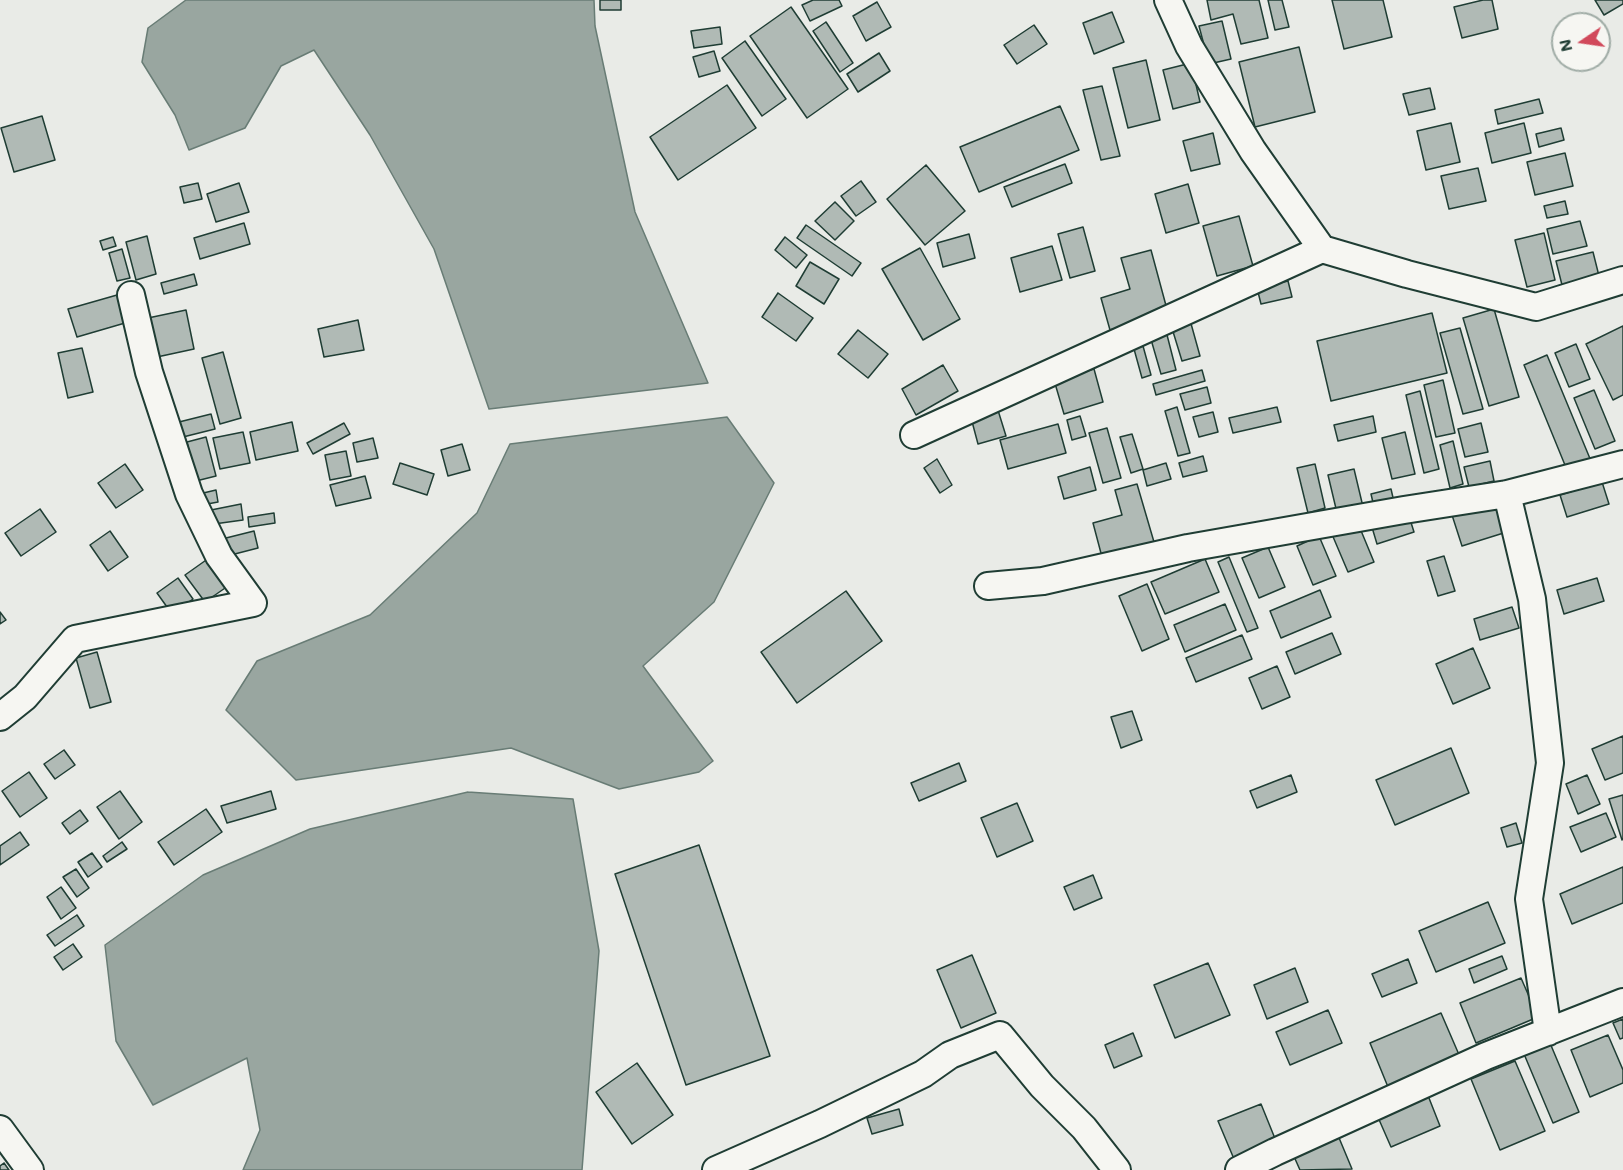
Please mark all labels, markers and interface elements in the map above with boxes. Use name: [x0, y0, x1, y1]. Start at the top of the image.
north arrow: [1551, 12, 1611, 72]
text: N: [1553, 37, 1577, 54]

